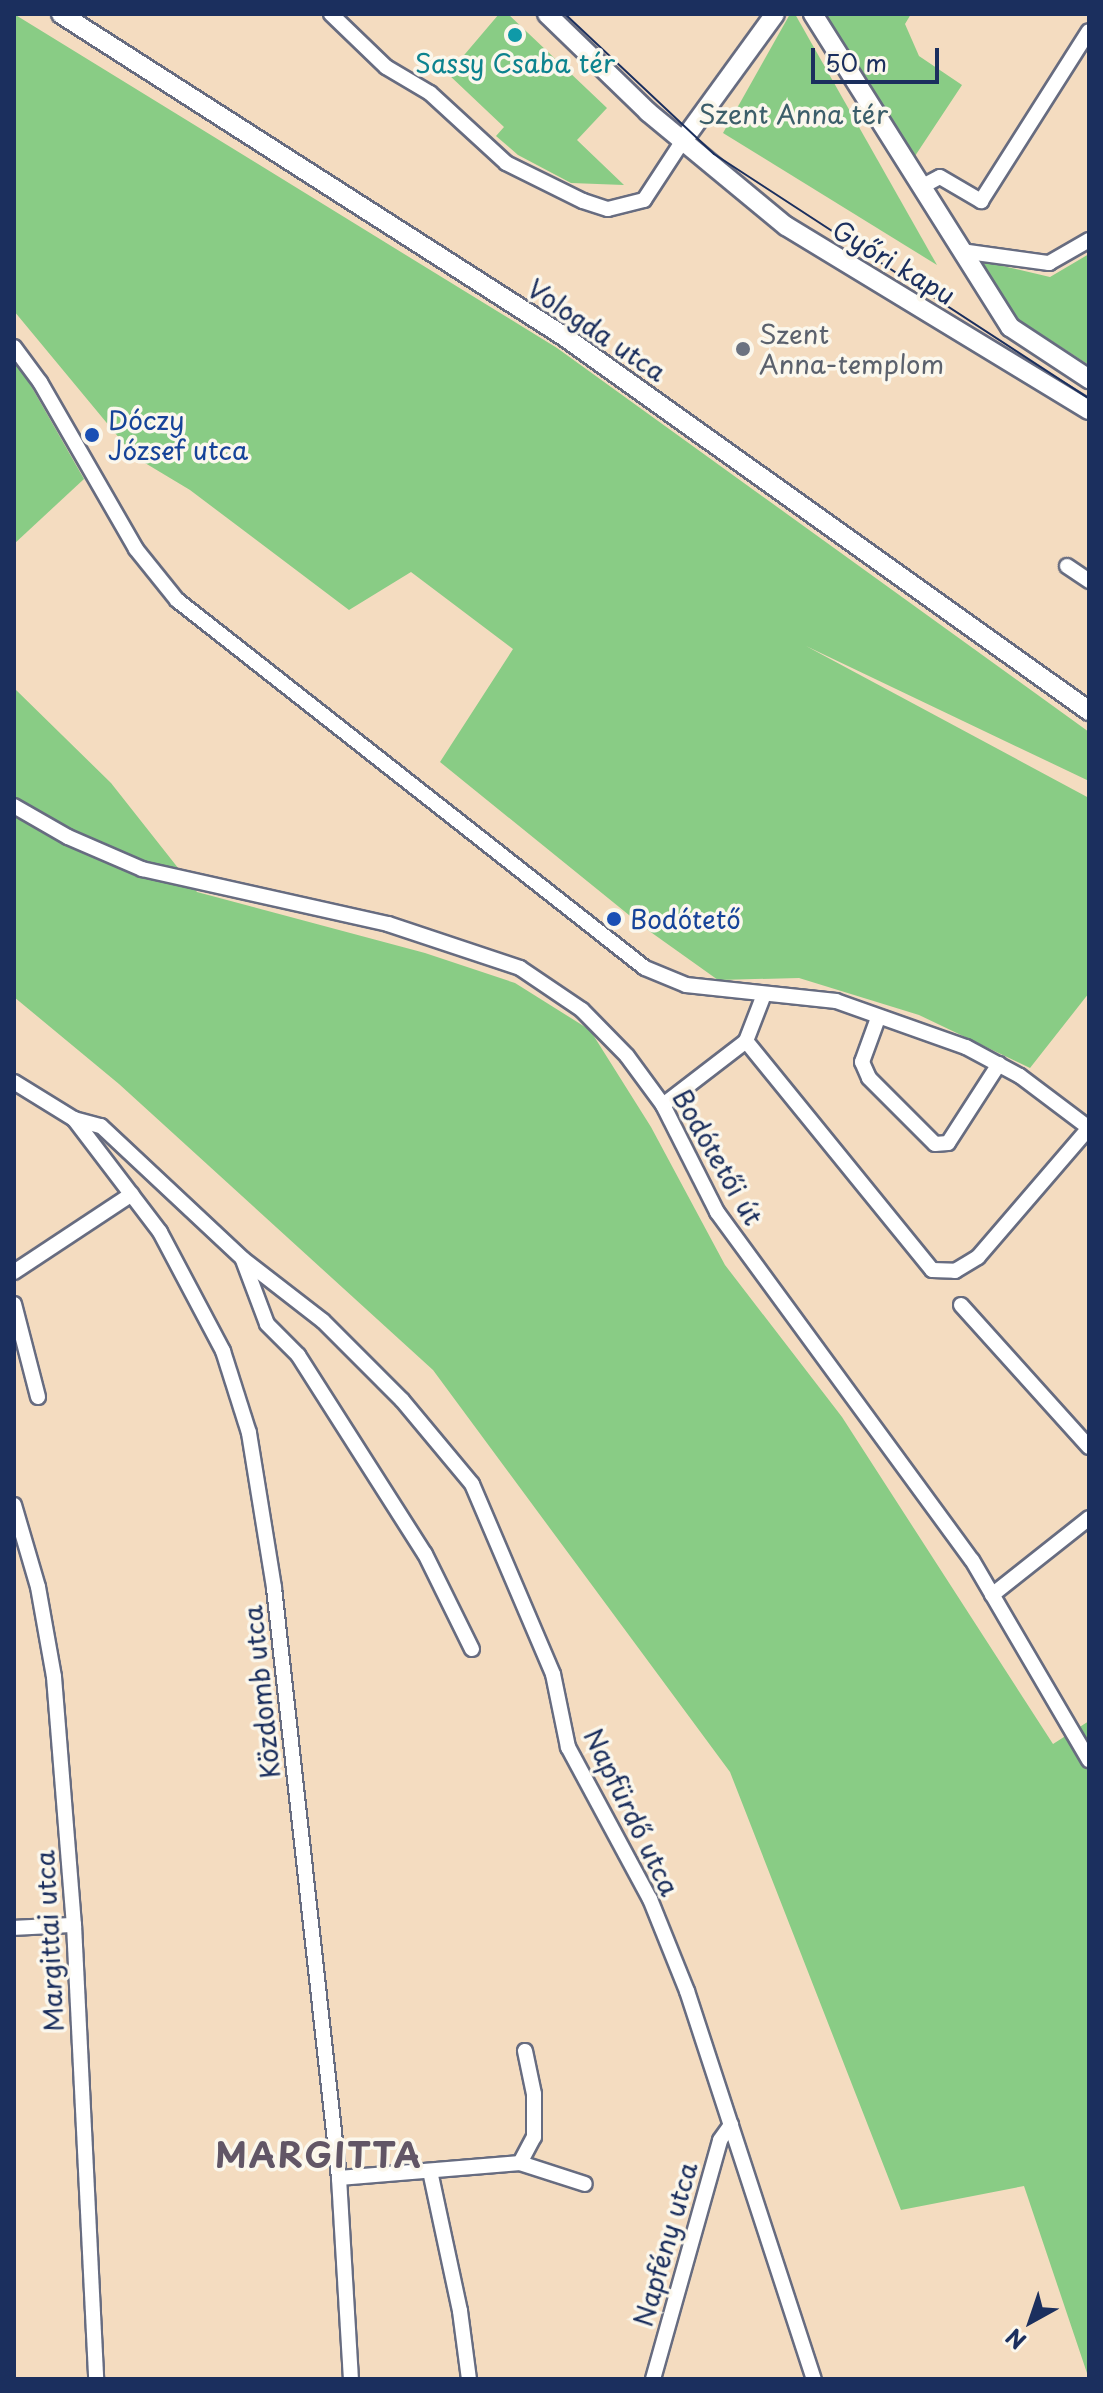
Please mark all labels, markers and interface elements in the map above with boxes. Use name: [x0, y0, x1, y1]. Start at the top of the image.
marker: Sassy Csaba tér: [506, 26, 524, 44]
scale bar: [815, 32, 943, 82]
text: 50 m: [825, 44, 887, 80]
place label: Sassy Csaba tér: [413, 47, 617, 79]
park label: Szent Anna tér: [698, 98, 888, 130]
street label: Győri kapu: [826, 213, 962, 311]
street label: Vologda utca: [521, 272, 673, 388]
place label: Szent Anna-templom: [759, 318, 944, 380]
marker: Szent Anna-templom: [734, 340, 752, 358]
place label: Dóczy József utca: [108, 404, 249, 466]
marker: Dóczy József utca: [83, 426, 101, 444]
place label: Bodótető: [630, 903, 741, 935]
marker: Bodótető: [605, 910, 623, 928]
street label: Bodótetői út: [666, 1083, 770, 1231]
street label: Közdomb utca: [236, 1604, 286, 1780]
street label: Napfürdő utca: [578, 1723, 686, 1901]
street label: Margittai utca: [29, 1849, 69, 2033]
district label: MARGITTA: [218, 2135, 420, 2175]
street label: Napfény utca: [627, 2159, 703, 2329]
north arrow: [991, 2281, 1071, 2361]
text: N: [998, 2322, 1033, 2358]

